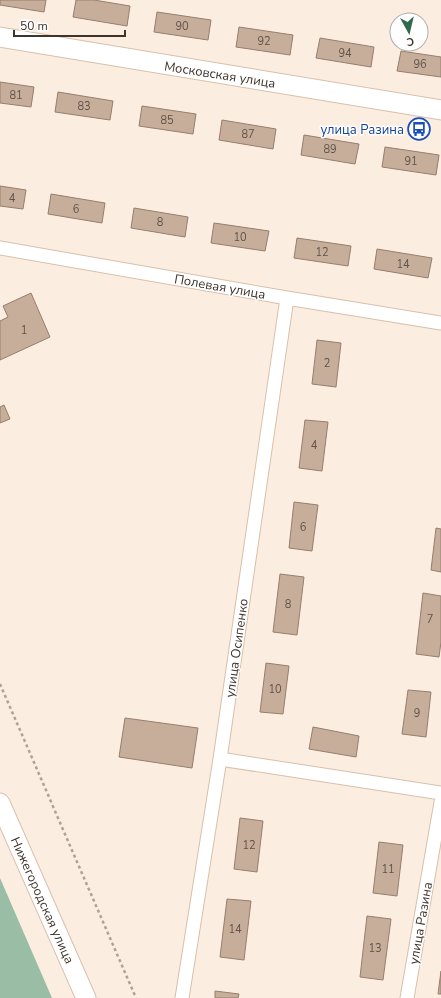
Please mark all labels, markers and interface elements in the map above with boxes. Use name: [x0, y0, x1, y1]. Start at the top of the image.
scale bar: [14, 12, 125, 38]
north arrow: [389, 12, 429, 52]
text: 50 m: [20, 18, 48, 34]
house number: 90: [175, 19, 189, 34]
text: С: [405, 33, 415, 49]
house number: 92: [257, 34, 271, 49]
house number: 94: [338, 46, 352, 61]
street label: Московская улица: [163, 57, 277, 93]
house number: 96: [413, 57, 427, 72]
house number: 81: [9, 88, 23, 103]
house number: 83: [77, 99, 91, 114]
house number: 85: [160, 113, 174, 128]
bus stop icon: улица Разина: [406, 116, 432, 142]
place label: улица Разина: [321, 121, 404, 139]
house number: 87: [241, 127, 255, 142]
house number: 89: [323, 142, 337, 157]
house number: 91: [404, 154, 418, 169]
house number: 4: [9, 191, 16, 206]
house number: 6: [73, 202, 80, 217]
house number: 8: [157, 215, 164, 230]
house number: 10: [233, 230, 247, 245]
house number: 12: [315, 245, 329, 260]
house number: 14: [396, 257, 410, 272]
street label: Полевая улица: [173, 270, 267, 304]
house number: 1: [21, 323, 27, 338]
house number: 2: [324, 356, 330, 371]
house number: 4: [311, 438, 318, 453]
house number: 6: [300, 520, 307, 535]
street label: улица Осипенко: [221, 597, 253, 699]
house number: 8: [285, 597, 292, 612]
house number: 7: [427, 612, 433, 627]
house number: 10: [268, 682, 282, 697]
house number: 9: [414, 706, 420, 721]
street label: Нижегородская улица: [6, 834, 78, 967]
house number: 12: [242, 838, 256, 853]
house number: 11: [381, 862, 395, 877]
street label: улица Разина: [405, 881, 437, 966]
house number: 14: [228, 922, 242, 937]
house number: 13: [368, 941, 382, 956]

